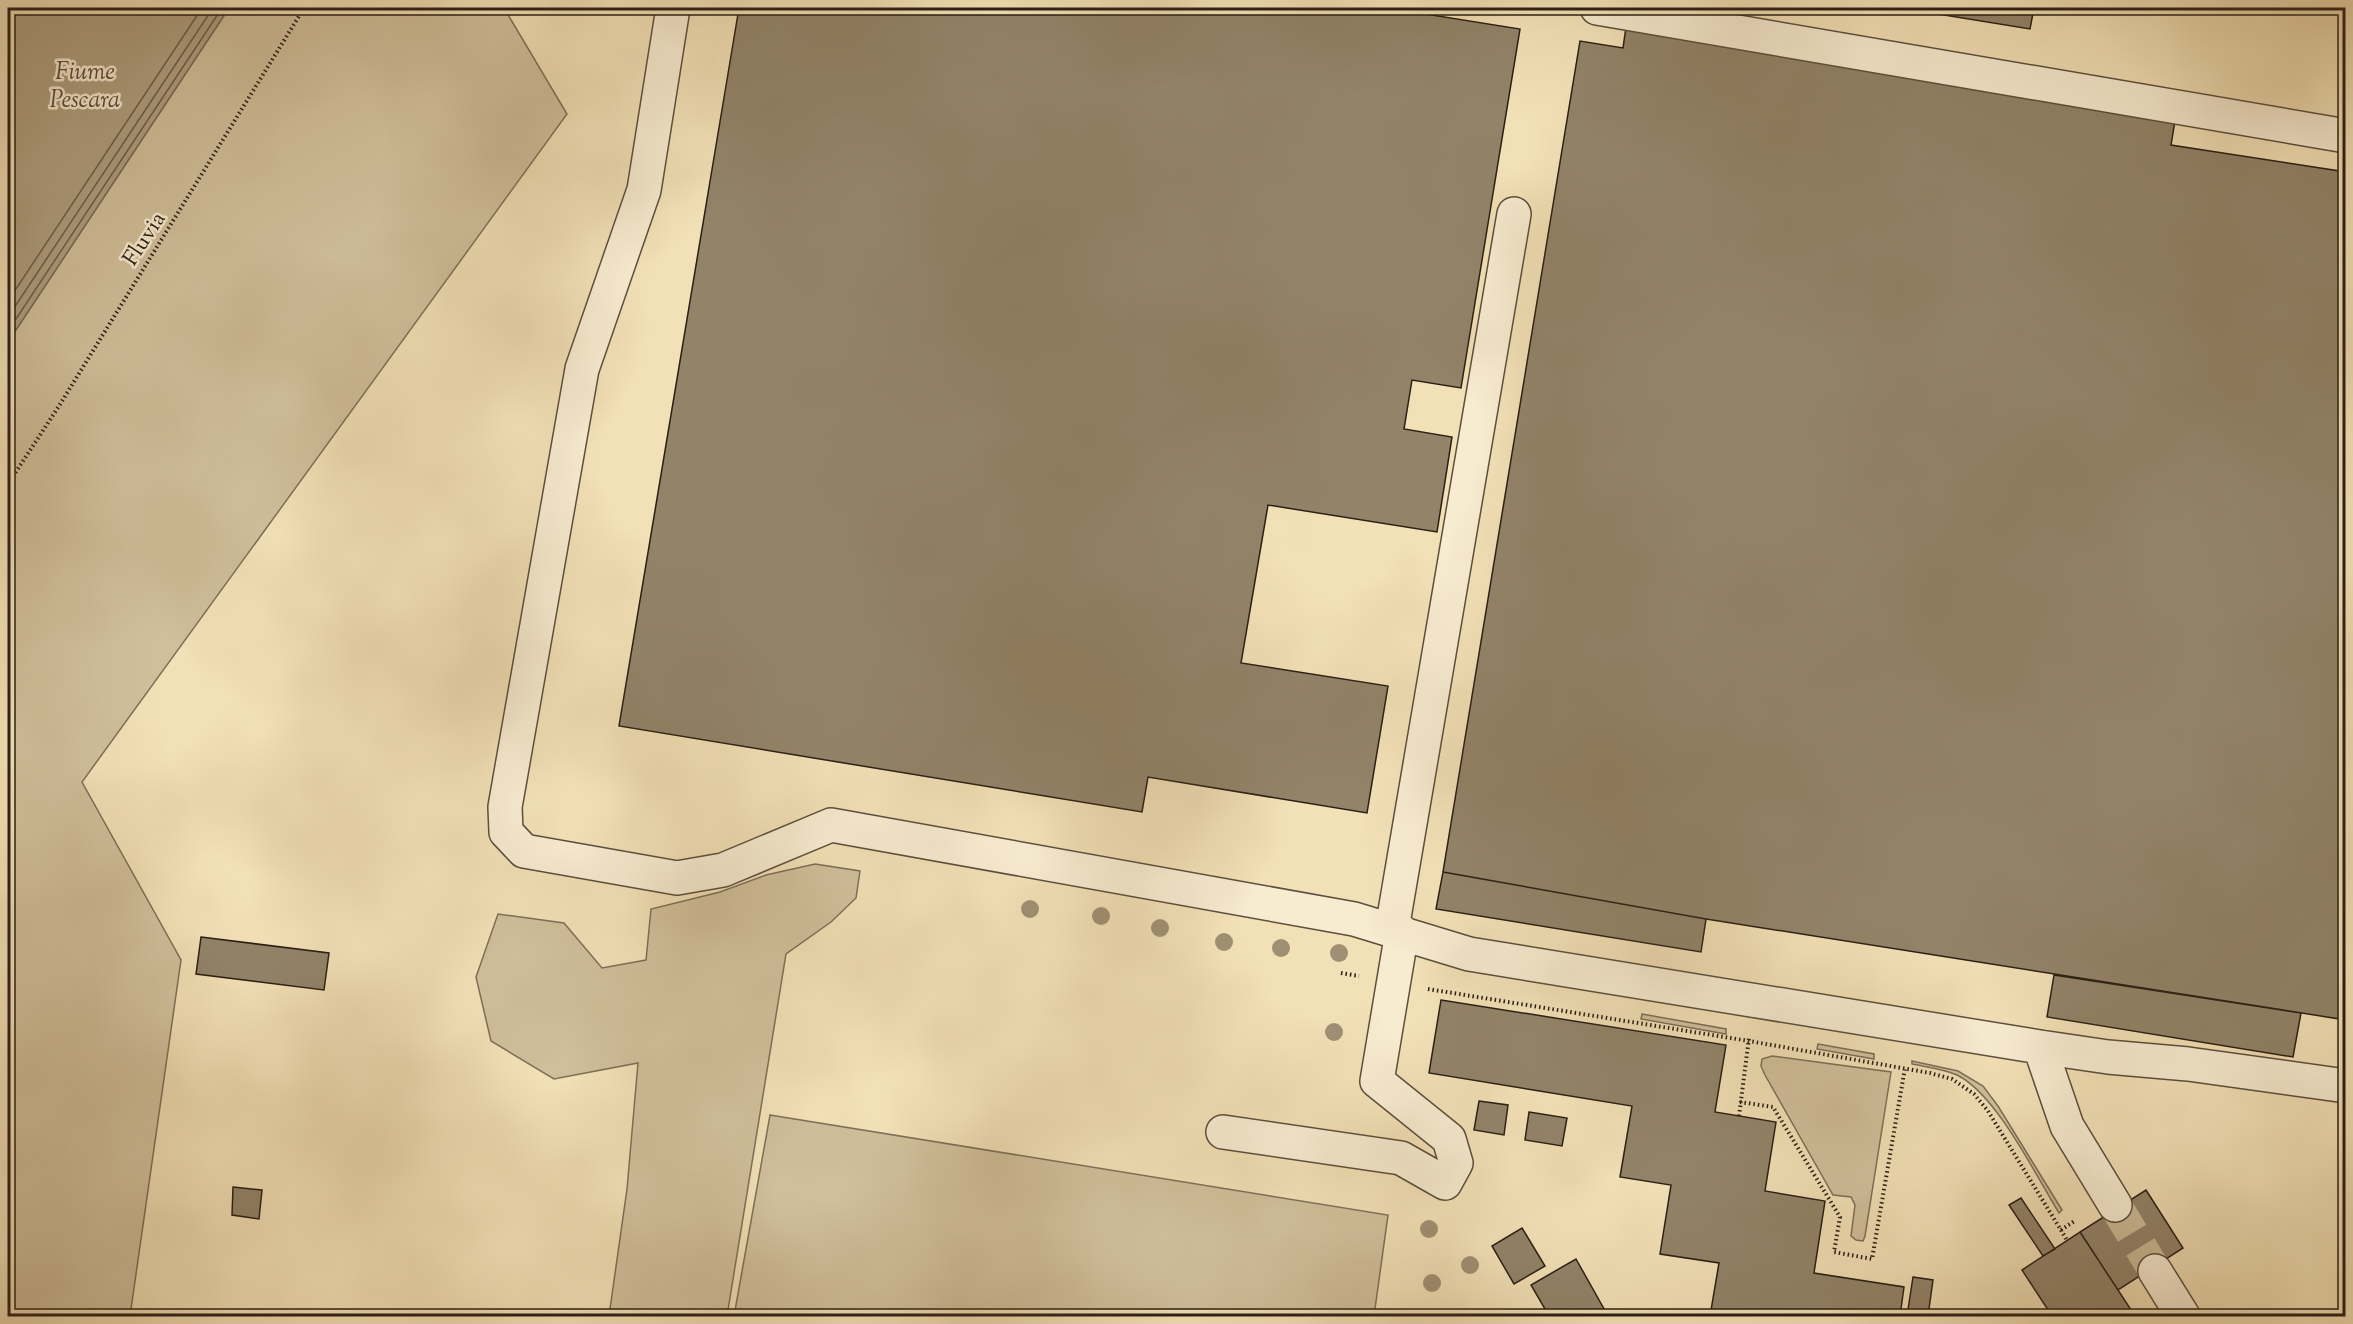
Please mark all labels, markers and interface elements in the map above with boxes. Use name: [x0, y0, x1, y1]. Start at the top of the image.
water label: Fiume Pescara: [50, 56, 120, 118]
street label: Fluvia: [116, 206, 175, 273]

